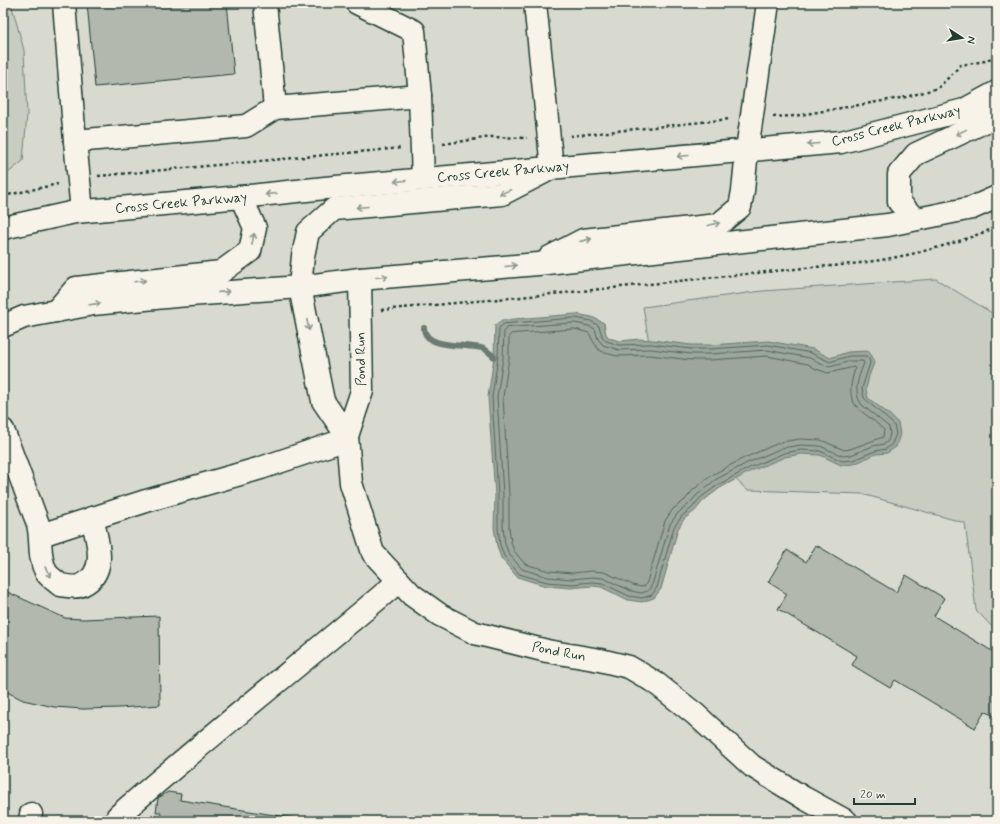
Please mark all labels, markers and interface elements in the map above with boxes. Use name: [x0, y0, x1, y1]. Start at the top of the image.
north arrow: [942, 18, 982, 58]
text: N: [963, 35, 978, 45]
street label: Cross Creek Parkway: [830, 101, 962, 151]
one-way arrow: [956, 129, 968, 136]
one-way arrow: [807, 141, 820, 148]
one-way arrow: [677, 152, 690, 159]
street label: Cross Creek Parkway: [436, 157, 570, 187]
one-way arrow: [394, 178, 407, 185]
street label: Cross Creek Parkway: [114, 188, 248, 218]
one-way arrow: [499, 189, 511, 196]
one-way arrow: [265, 190, 278, 198]
one-way arrow: [356, 203, 369, 211]
one-way arrow: [708, 220, 721, 228]
one-way arrow: [249, 232, 257, 245]
one-way arrow: [579, 236, 592, 244]
one-way arrow: [504, 262, 517, 270]
one-way arrow: [375, 274, 388, 281]
one-way arrow: [133, 277, 146, 285]
one-way arrow: [218, 289, 231, 296]
one-way arrow: [88, 300, 101, 308]
one-way arrow: [304, 318, 312, 331]
street label: Pond Run: [352, 332, 370, 386]
one-way arrow: [44, 566, 52, 578]
street label: Pond Run: [531, 638, 587, 666]
scale bar: [854, 780, 915, 806]
text: 20 m: [860, 787, 886, 803]

